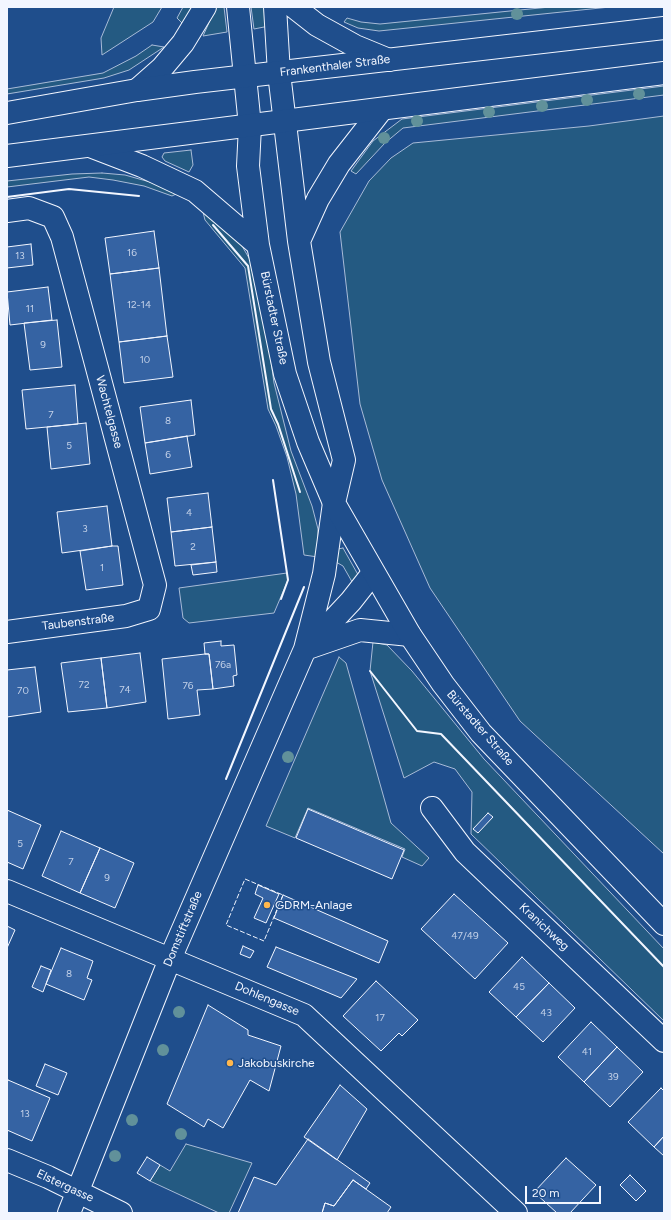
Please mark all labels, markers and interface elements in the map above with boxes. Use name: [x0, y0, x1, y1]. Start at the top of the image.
street label: Frankenthaler Straße: [279, 52, 391, 80]
house number: 16: [127, 247, 137, 259]
house number: 13: [15, 250, 25, 262]
street label: Bürstadter Straße: [257, 270, 291, 366]
house number: 12-14: [127, 299, 151, 311]
house number: 11: [26, 303, 34, 315]
house number: 9: [40, 339, 46, 351]
house number: 10: [140, 354, 150, 366]
street label: Wachtelgasse: [92, 374, 126, 450]
house number: 7: [48, 409, 54, 421]
house number: 8: [165, 415, 171, 427]
house number: 5: [66, 440, 72, 452]
house number: 6: [165, 449, 171, 461]
house number: 4: [186, 507, 192, 519]
house number: 3: [82, 523, 88, 535]
house number: 2: [190, 541, 196, 553]
house number: 1: [100, 562, 104, 574]
street label: Taubenstraße: [41, 610, 115, 634]
house number: 76a: [215, 659, 231, 671]
house number: 72: [79, 679, 89, 691]
house number: 76: [182, 680, 194, 692]
house number: 74: [119, 684, 131, 696]
house number: 70: [17, 685, 29, 697]
street label: Bürstadter Straße: [443, 687, 517, 769]
house number: 5: [17, 838, 23, 850]
house number: 7: [68, 856, 74, 868]
house number: 9: [104, 872, 110, 884]
street label: Domstiftstraße: [161, 889, 205, 969]
place label: GDRM-Anlage: [275, 898, 352, 912]
marker: GDRM-Anlage: [262, 900, 272, 910]
street label: Kranichweg: [516, 900, 572, 954]
house number: 47/49: [451, 930, 479, 942]
house number: 8: [66, 968, 72, 980]
street label: Dohlengasse: [233, 979, 301, 1019]
house number: 45: [513, 981, 525, 993]
house number: 43: [540, 1007, 552, 1019]
house number: 17: [375, 1012, 385, 1024]
house number: 41: [582, 1046, 592, 1058]
place label: Jakobuskirche: [238, 1056, 315, 1070]
marker: Jakobuskirche: [225, 1058, 235, 1068]
house number: 39: [607, 1071, 619, 1083]
house number: 13: [20, 1108, 30, 1120]
street label: Elstergasse: [34, 1167, 96, 1205]
scale bar: [527, 1178, 603, 1204]
text: 20 m: [532, 1186, 560, 1200]

